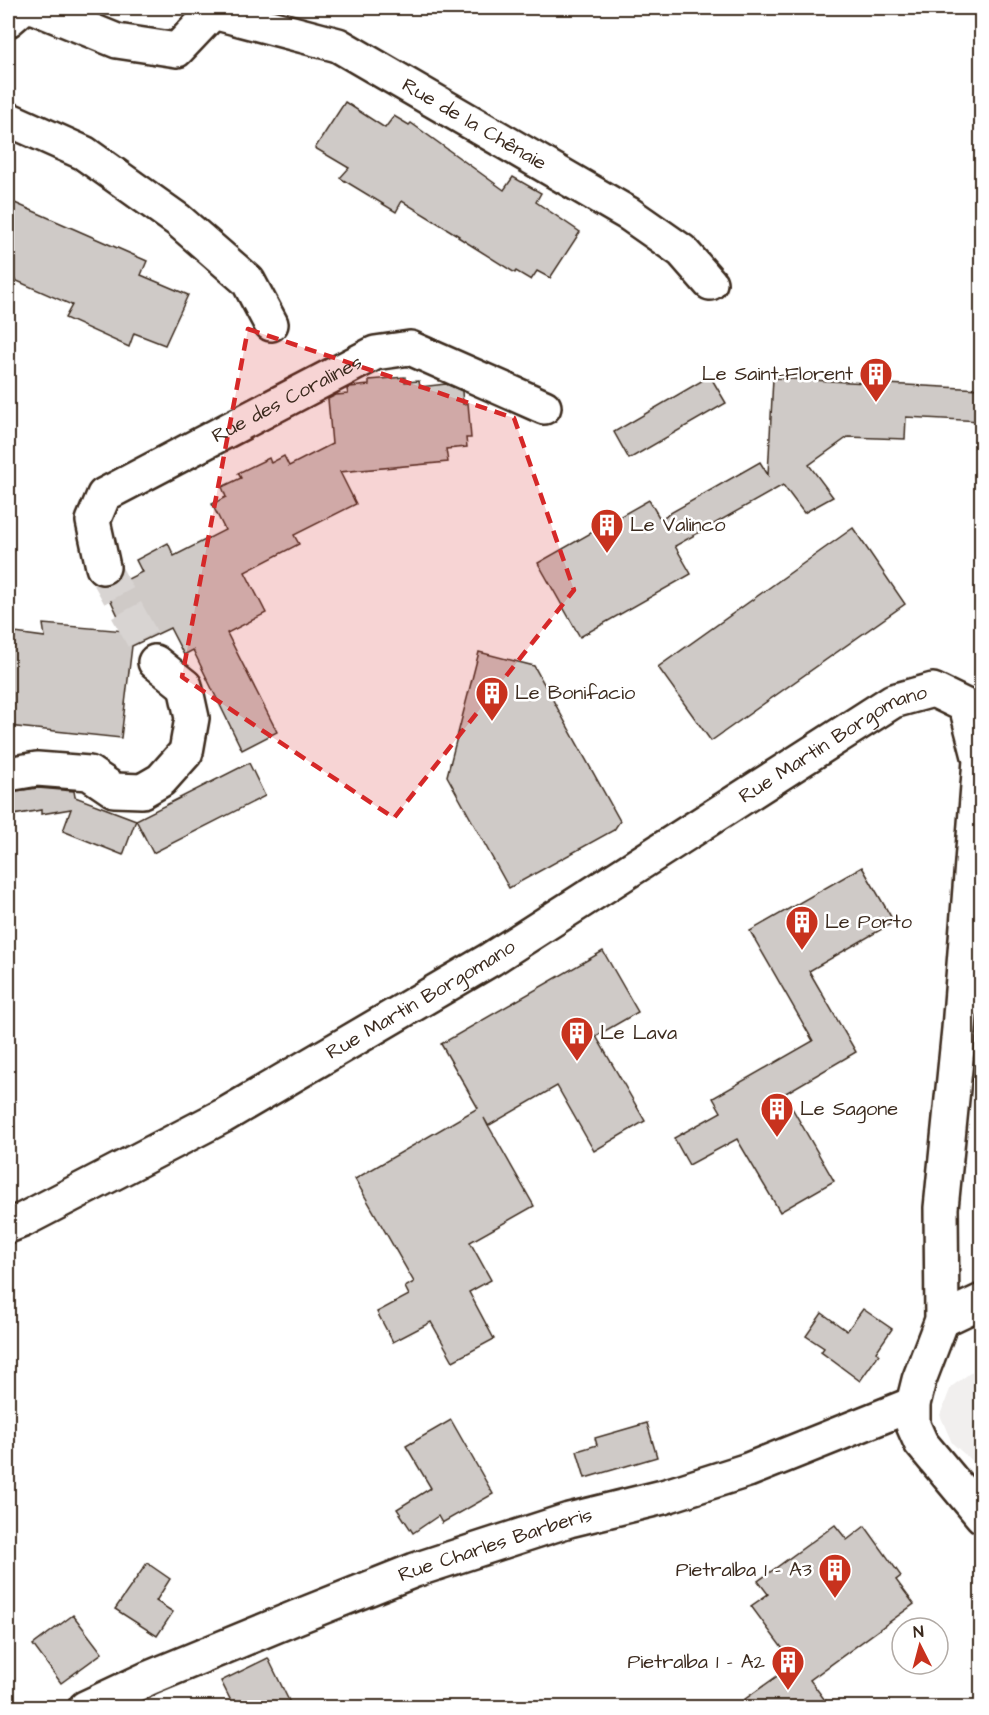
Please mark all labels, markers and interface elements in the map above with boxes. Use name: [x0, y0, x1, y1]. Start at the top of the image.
street label: Rue de la Chênaie: [397, 71, 552, 177]
street label: Rue des Coralines: [207, 348, 367, 450]
building icon: Le Saint-Florent: [858, 356, 894, 403]
place label: Le Saint-Florent: [702, 360, 853, 388]
building icon: Le Valinco: [589, 507, 625, 554]
place label: Le Valinco: [630, 511, 725, 539]
building icon: Le Bonifacio: [474, 675, 510, 722]
street label: Rue Martin Borgomano: [734, 678, 930, 810]
place label: Le Bonifacio: [515, 679, 635, 707]
building icon: Le Porto: [784, 904, 820, 951]
place label: Le Porto: [825, 908, 912, 936]
street label: Rue Martin Borgomano: [321, 933, 521, 1067]
building icon: Le Lava: [559, 1015, 595, 1062]
place label: Le Lava: [600, 1019, 677, 1047]
building icon: Le Sagone: [759, 1091, 795, 1138]
place label: Le Sagone: [800, 1095, 898, 1124]
street label: Rue Charles Barberis: [394, 1501, 595, 1589]
building icon: Pietralba 1 - A3: [817, 1552, 853, 1599]
place label: Pietralba 1 - A3: [676, 1556, 812, 1584]
north arrow: [890, 1616, 950, 1676]
text: N: [912, 1621, 925, 1644]
building icon: Pietralba 1 - A2: [770, 1644, 806, 1691]
place label: Pietralba 1 - A2: [628, 1648, 766, 1676]

